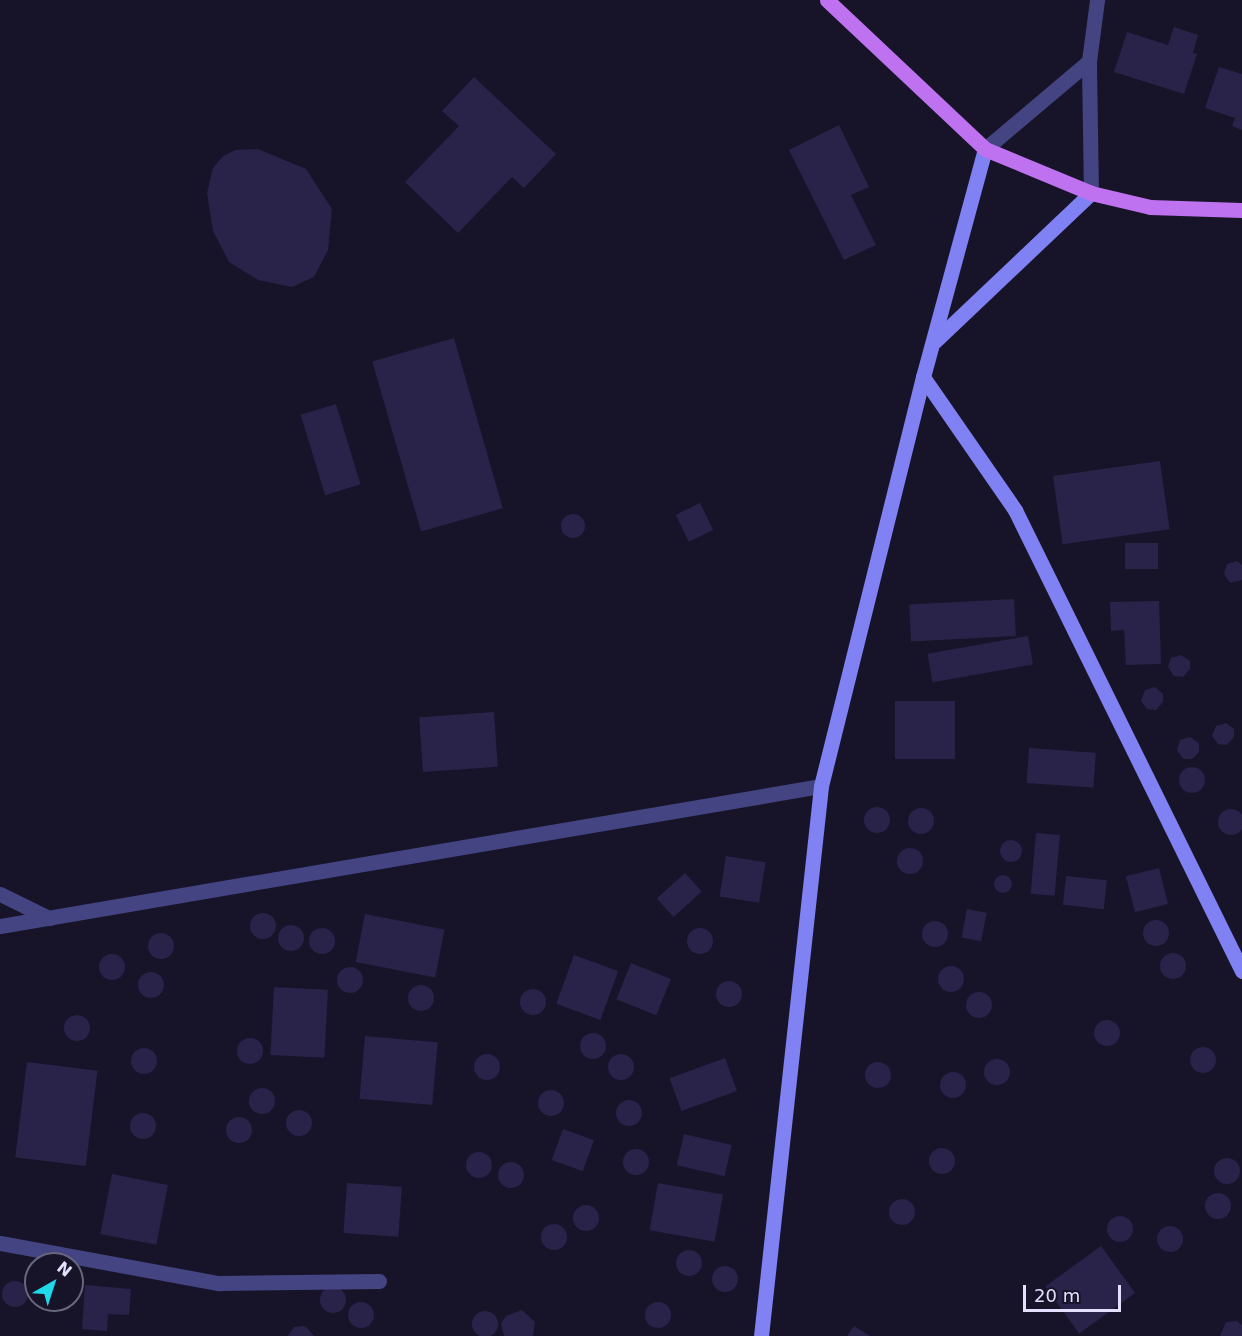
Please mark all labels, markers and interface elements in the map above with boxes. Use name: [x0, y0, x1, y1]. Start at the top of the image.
north arrow: [24, 1252, 84, 1312]
text: N: [53, 1258, 76, 1281]
scale bar: [1026, 1273, 1124, 1311]
text: 20 m: [1034, 1285, 1080, 1306]

